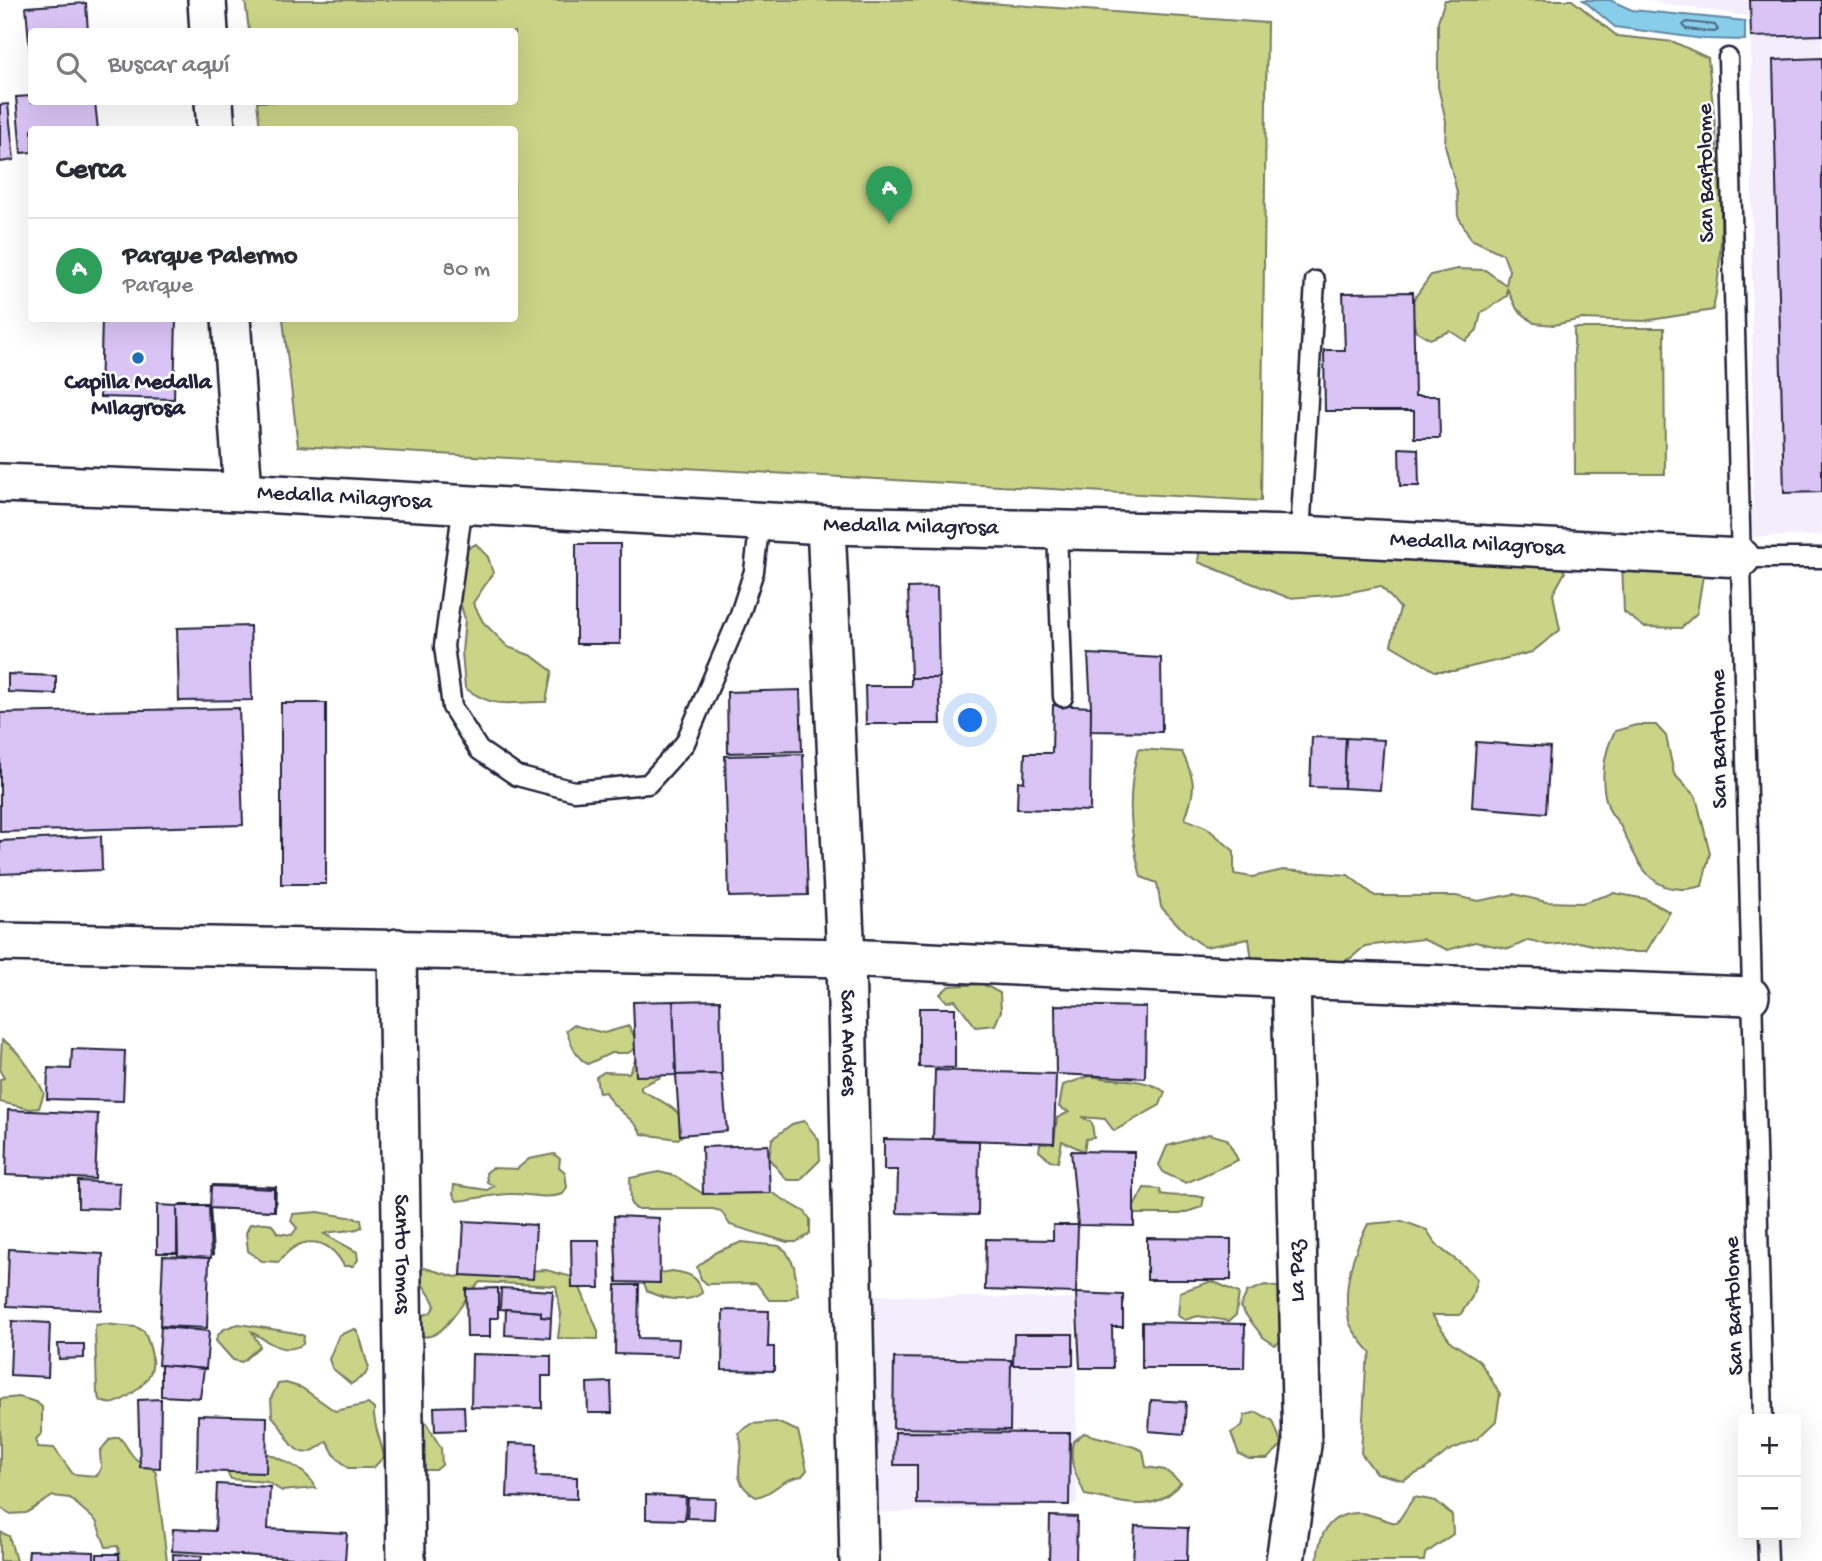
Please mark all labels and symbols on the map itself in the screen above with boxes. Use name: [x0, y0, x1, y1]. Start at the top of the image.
street label: San Bartolome: [1692, 102, 1722, 243]
pin: A: [866, 166, 912, 224]
marker: Capilla Medalla MIlagrosa: [130, 350, 146, 366]
place label: Capilla Medalla MIlagrosa: [65, 370, 213, 423]
street label: Medalla Milagrosa: [256, 479, 434, 516]
street label: Medalla Milagrosa: [823, 511, 1000, 542]
street label: Medalla Milagrosa: [1389, 526, 1567, 562]
street label: San Bartolome: [1705, 668, 1735, 809]
your location: [953, 703, 987, 737]
street label: San Andres: [833, 989, 862, 1097]
street label: Santo Tomas: [387, 1194, 416, 1314]
street label: San Bartolome: [1719, 1235, 1751, 1376]
street label: La Paz: [1284, 1239, 1312, 1302]

